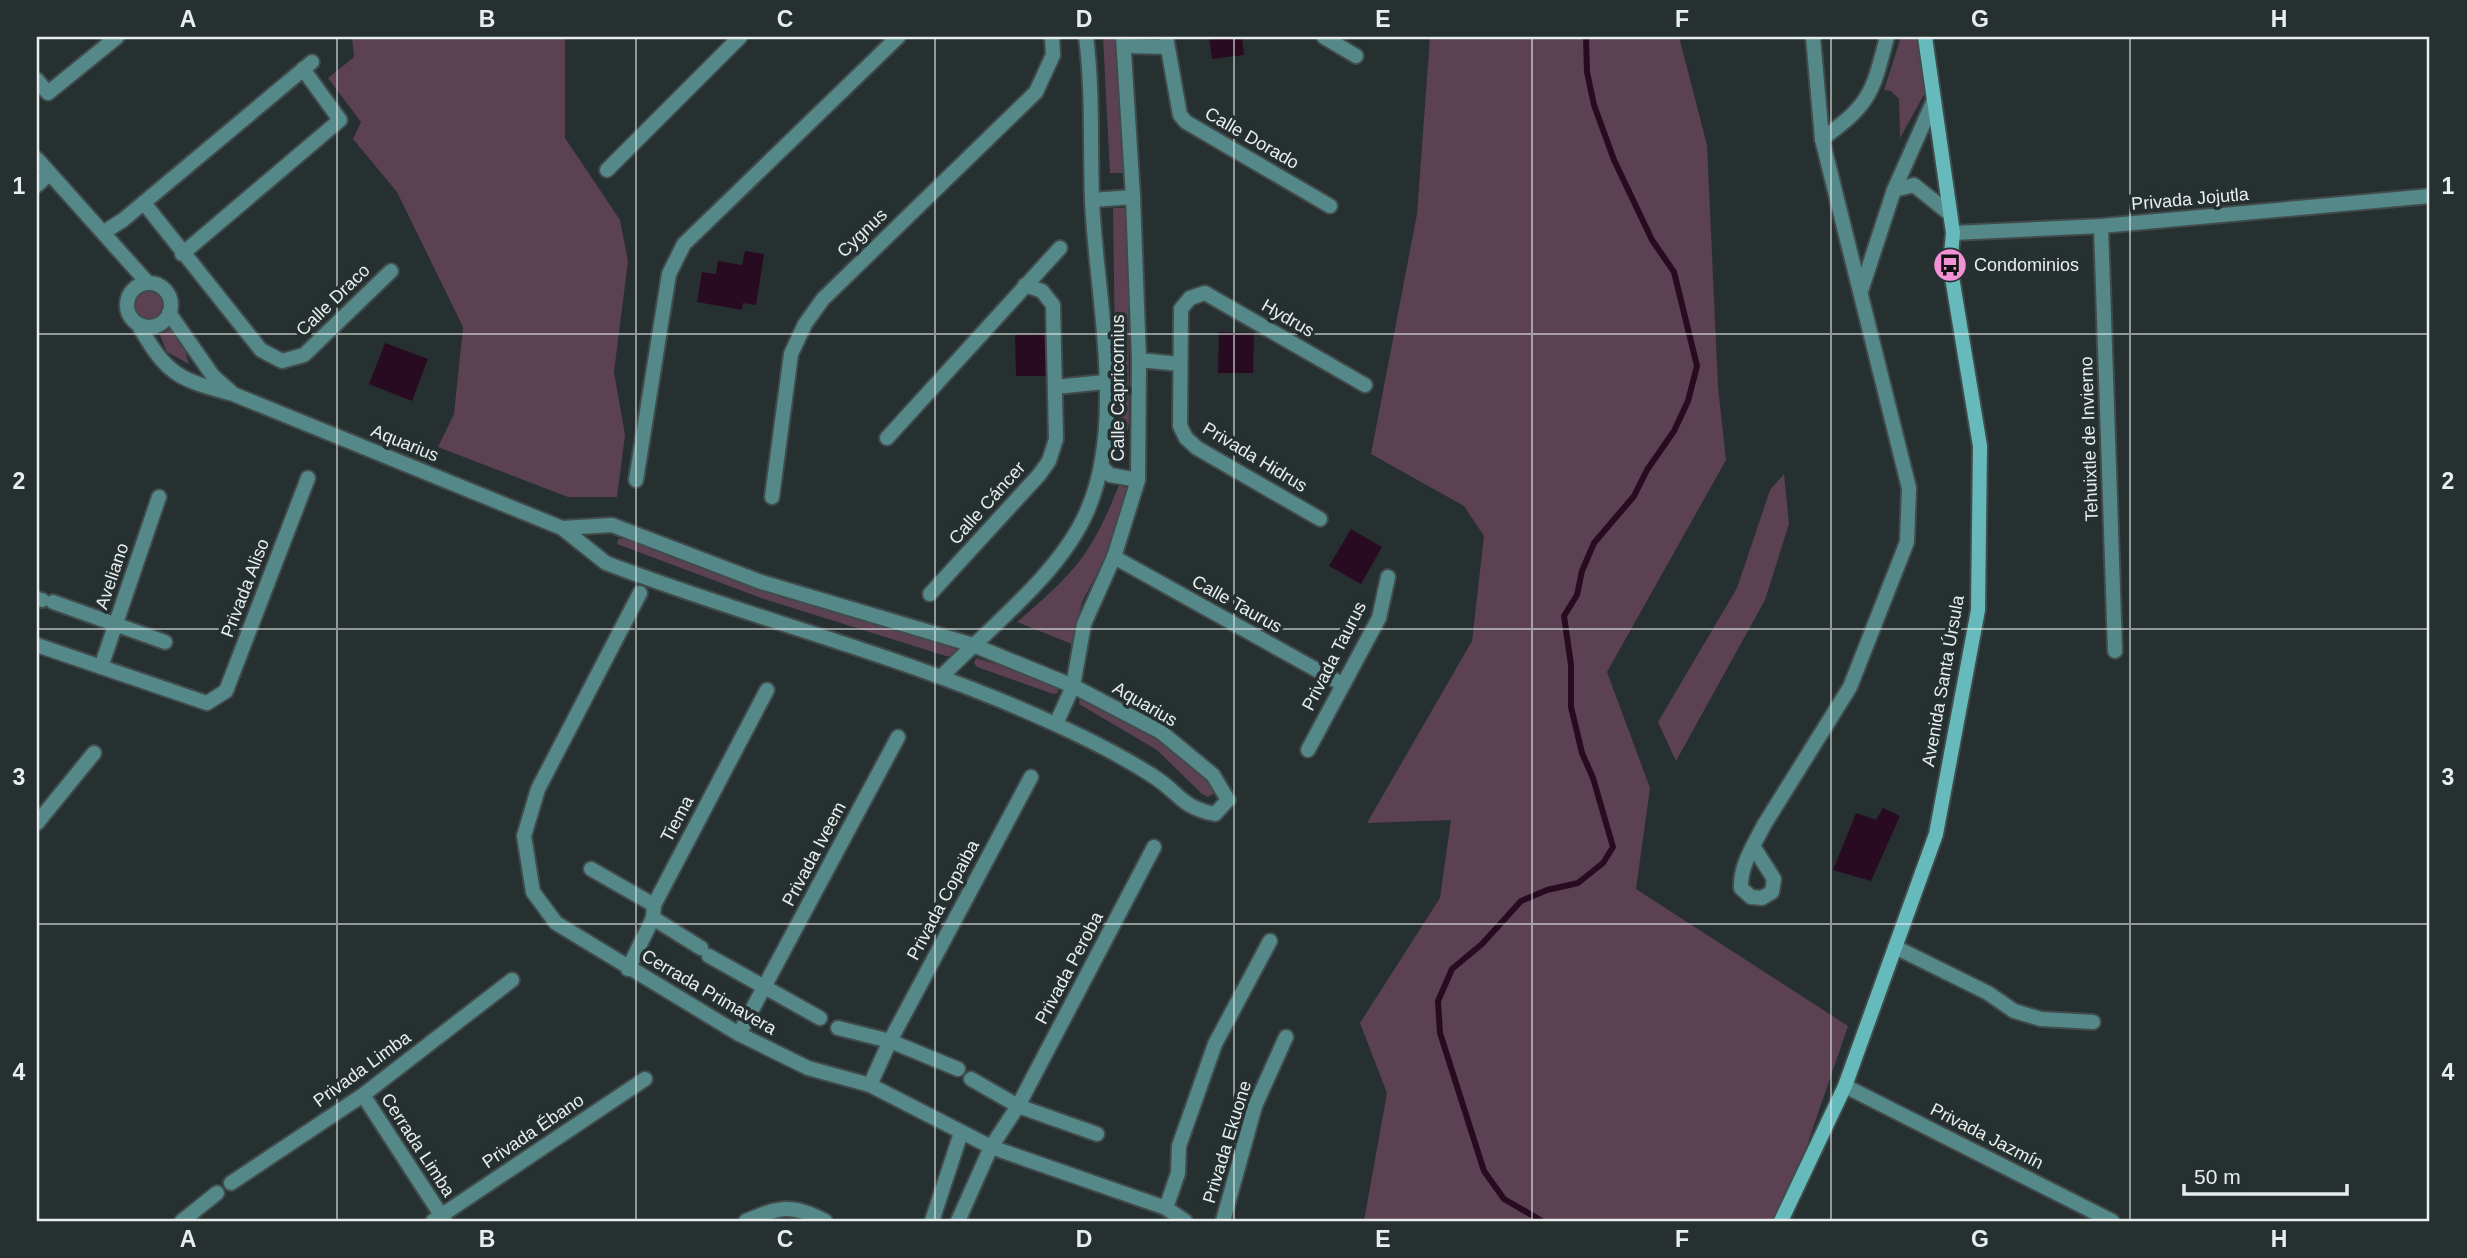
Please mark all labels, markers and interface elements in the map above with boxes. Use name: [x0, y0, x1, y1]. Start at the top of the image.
text: A: [180, 6, 196, 32]
text: B: [479, 6, 495, 32]
text: C: [777, 6, 793, 32]
text: D: [1076, 6, 1092, 32]
text: E: [1375, 6, 1391, 32]
text: F: [1675, 6, 1689, 32]
text: G: [1971, 6, 1989, 32]
text: H: [2271, 6, 2287, 32]
street label: Calle Dorado: [1202, 103, 1302, 173]
text: 1: [13, 173, 26, 199]
text: 1: [2442, 173, 2455, 199]
street label: Privada Jojutla: [2130, 184, 2251, 214]
street label: Cygnus: [833, 205, 891, 261]
bus stop icon: Condominios: [1931, 246, 1969, 284]
place label: Condominios: [1974, 255, 2079, 275]
street label: Calle Draco: [292, 260, 374, 340]
street label: Hydrus: [1258, 295, 1318, 341]
street label: Calle Capricornius: [1108, 314, 1128, 462]
street label: Tehuixtle de Invierno: [2076, 356, 2102, 522]
street label: Privada Hidrus: [1199, 418, 1311, 496]
street label: Aquarius: [368, 420, 442, 466]
street label: Calle Cáncer: [945, 458, 1029, 548]
text: 2: [13, 468, 25, 494]
text: 2: [2442, 468, 2454, 494]
street label: Privada Aliso: [217, 536, 273, 640]
street label: Aveliano: [91, 540, 133, 612]
street label: Calle Taurus: [1189, 571, 1285, 637]
street label: Avenida Santa Úrsula: [1917, 593, 1968, 768]
street label: Privada Taurus: [1298, 598, 1370, 714]
street label: Aquarius: [1109, 678, 1181, 730]
text: 3: [13, 764, 25, 790]
text: 3: [2442, 764, 2454, 790]
street label: Tiema: [657, 792, 698, 845]
street label: Privada Iveem: [778, 799, 850, 909]
street label: Privada Copaiba: [903, 836, 984, 963]
street label: Privada Peroba: [1031, 908, 1107, 1027]
street label: Cerrada Primavera: [638, 945, 781, 1039]
street label: Privada Limba: [310, 1027, 415, 1111]
text: 4: [13, 1059, 26, 1085]
text: 4: [2442, 1059, 2455, 1085]
street label: Privada Ekuone: [1199, 1078, 1255, 1206]
street label: Cerrada Limba: [377, 1090, 459, 1201]
street label: Privada Ébano: [478, 1090, 588, 1172]
street label: Privada Jazmín: [1927, 1099, 2047, 1173]
scale bar: [2184, 1153, 2346, 1197]
text: 50 m: [2194, 1165, 2241, 1188]
text: A: [180, 1226, 196, 1252]
text: B: [479, 1226, 495, 1252]
text: C: [777, 1226, 793, 1252]
text: D: [1076, 1226, 1092, 1252]
text: E: [1375, 1226, 1391, 1252]
text: F: [1675, 1226, 1689, 1252]
text: G: [1971, 1226, 1989, 1252]
text: H: [2271, 1226, 2287, 1252]

